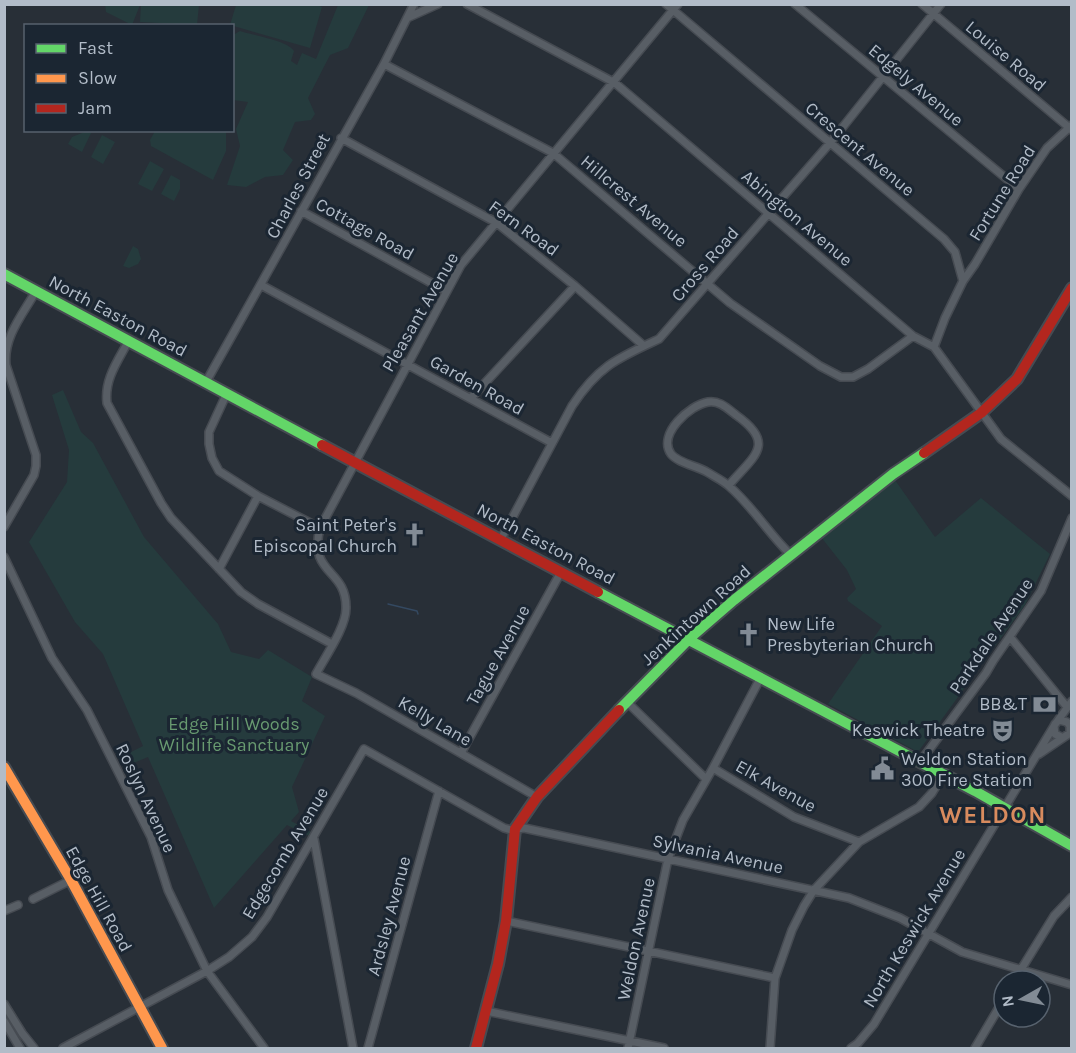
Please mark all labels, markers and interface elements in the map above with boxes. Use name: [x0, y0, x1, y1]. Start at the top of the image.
street label: Louise Road: [961, 16, 1051, 96]
legend: [24, 24, 234, 132]
text: Fast: [78, 37, 113, 59]
street label: Edgely Avenue: [864, 39, 968, 131]
text: Slow: [78, 67, 117, 89]
text: Jam: [78, 97, 112, 119]
street label: Crescent Avenue: [801, 97, 919, 201]
street label: Charles Street: [261, 130, 335, 242]
street label: Fortune Road: [964, 141, 1040, 245]
street label: Hillcrest Avenue: [576, 150, 692, 252]
street label: Abington Avenue: [737, 165, 857, 271]
street label: Cottage Road: [312, 193, 418, 265]
street label: Fern Road: [485, 195, 563, 261]
street label: Cross Road: [667, 222, 743, 306]
street label: Pleasant Avenue: [377, 248, 463, 376]
street label: North Easton Road: [45, 270, 191, 362]
street label: Garden Road: [426, 350, 528, 420]
street label: North Easton Road: [473, 498, 619, 590]
place label: Saint Peter's Episcopal Church: [253, 514, 397, 557]
church icon: Saint Peter's Episcopal Church: [402, 522, 428, 548]
street label: Jenkintown Road: [637, 560, 755, 670]
street label: Parkdale Avenue: [944, 574, 1038, 698]
street label: Tague Avenue: [461, 601, 535, 709]
place label: New Life Presbyterian Church: [767, 613, 934, 656]
church icon: New Life Presbyterian Church: [736, 621, 762, 647]
street label: Kelly Lane: [394, 691, 476, 751]
bank icon: BB&T: [1032, 691, 1058, 717]
place label: BB&T: [979, 693, 1027, 715]
park label: Edge Hill Woods Wildlife Sanctuary: [159, 713, 310, 756]
theatre icon: Keswick Theatre: [990, 717, 1016, 743]
place label: Keswick Theatre: [852, 719, 985, 741]
street label: Roslyn Avenue: [111, 740, 181, 856]
place label: Weldon Station 300 Fire Station: [901, 748, 1032, 791]
street label: Elk Avenue: [732, 755, 820, 817]
public building icon: Weldon Station 300 Fire Station: [870, 756, 896, 782]
street label: Edgecomb Avenue: [237, 783, 333, 923]
district label: WELDON: [939, 801, 1047, 829]
street label: Sylvania Avenue: [651, 829, 785, 879]
street label: Edge Hill Road: [61, 842, 137, 956]
street label: North Keswick Avenue: [858, 845, 970, 1011]
street label: Ardsley Avenue: [362, 854, 416, 978]
street label: Weldon Avenue: [612, 876, 660, 1002]
north arrow: [992, 969, 1052, 1029]
text: N: [997, 994, 1018, 1008]

